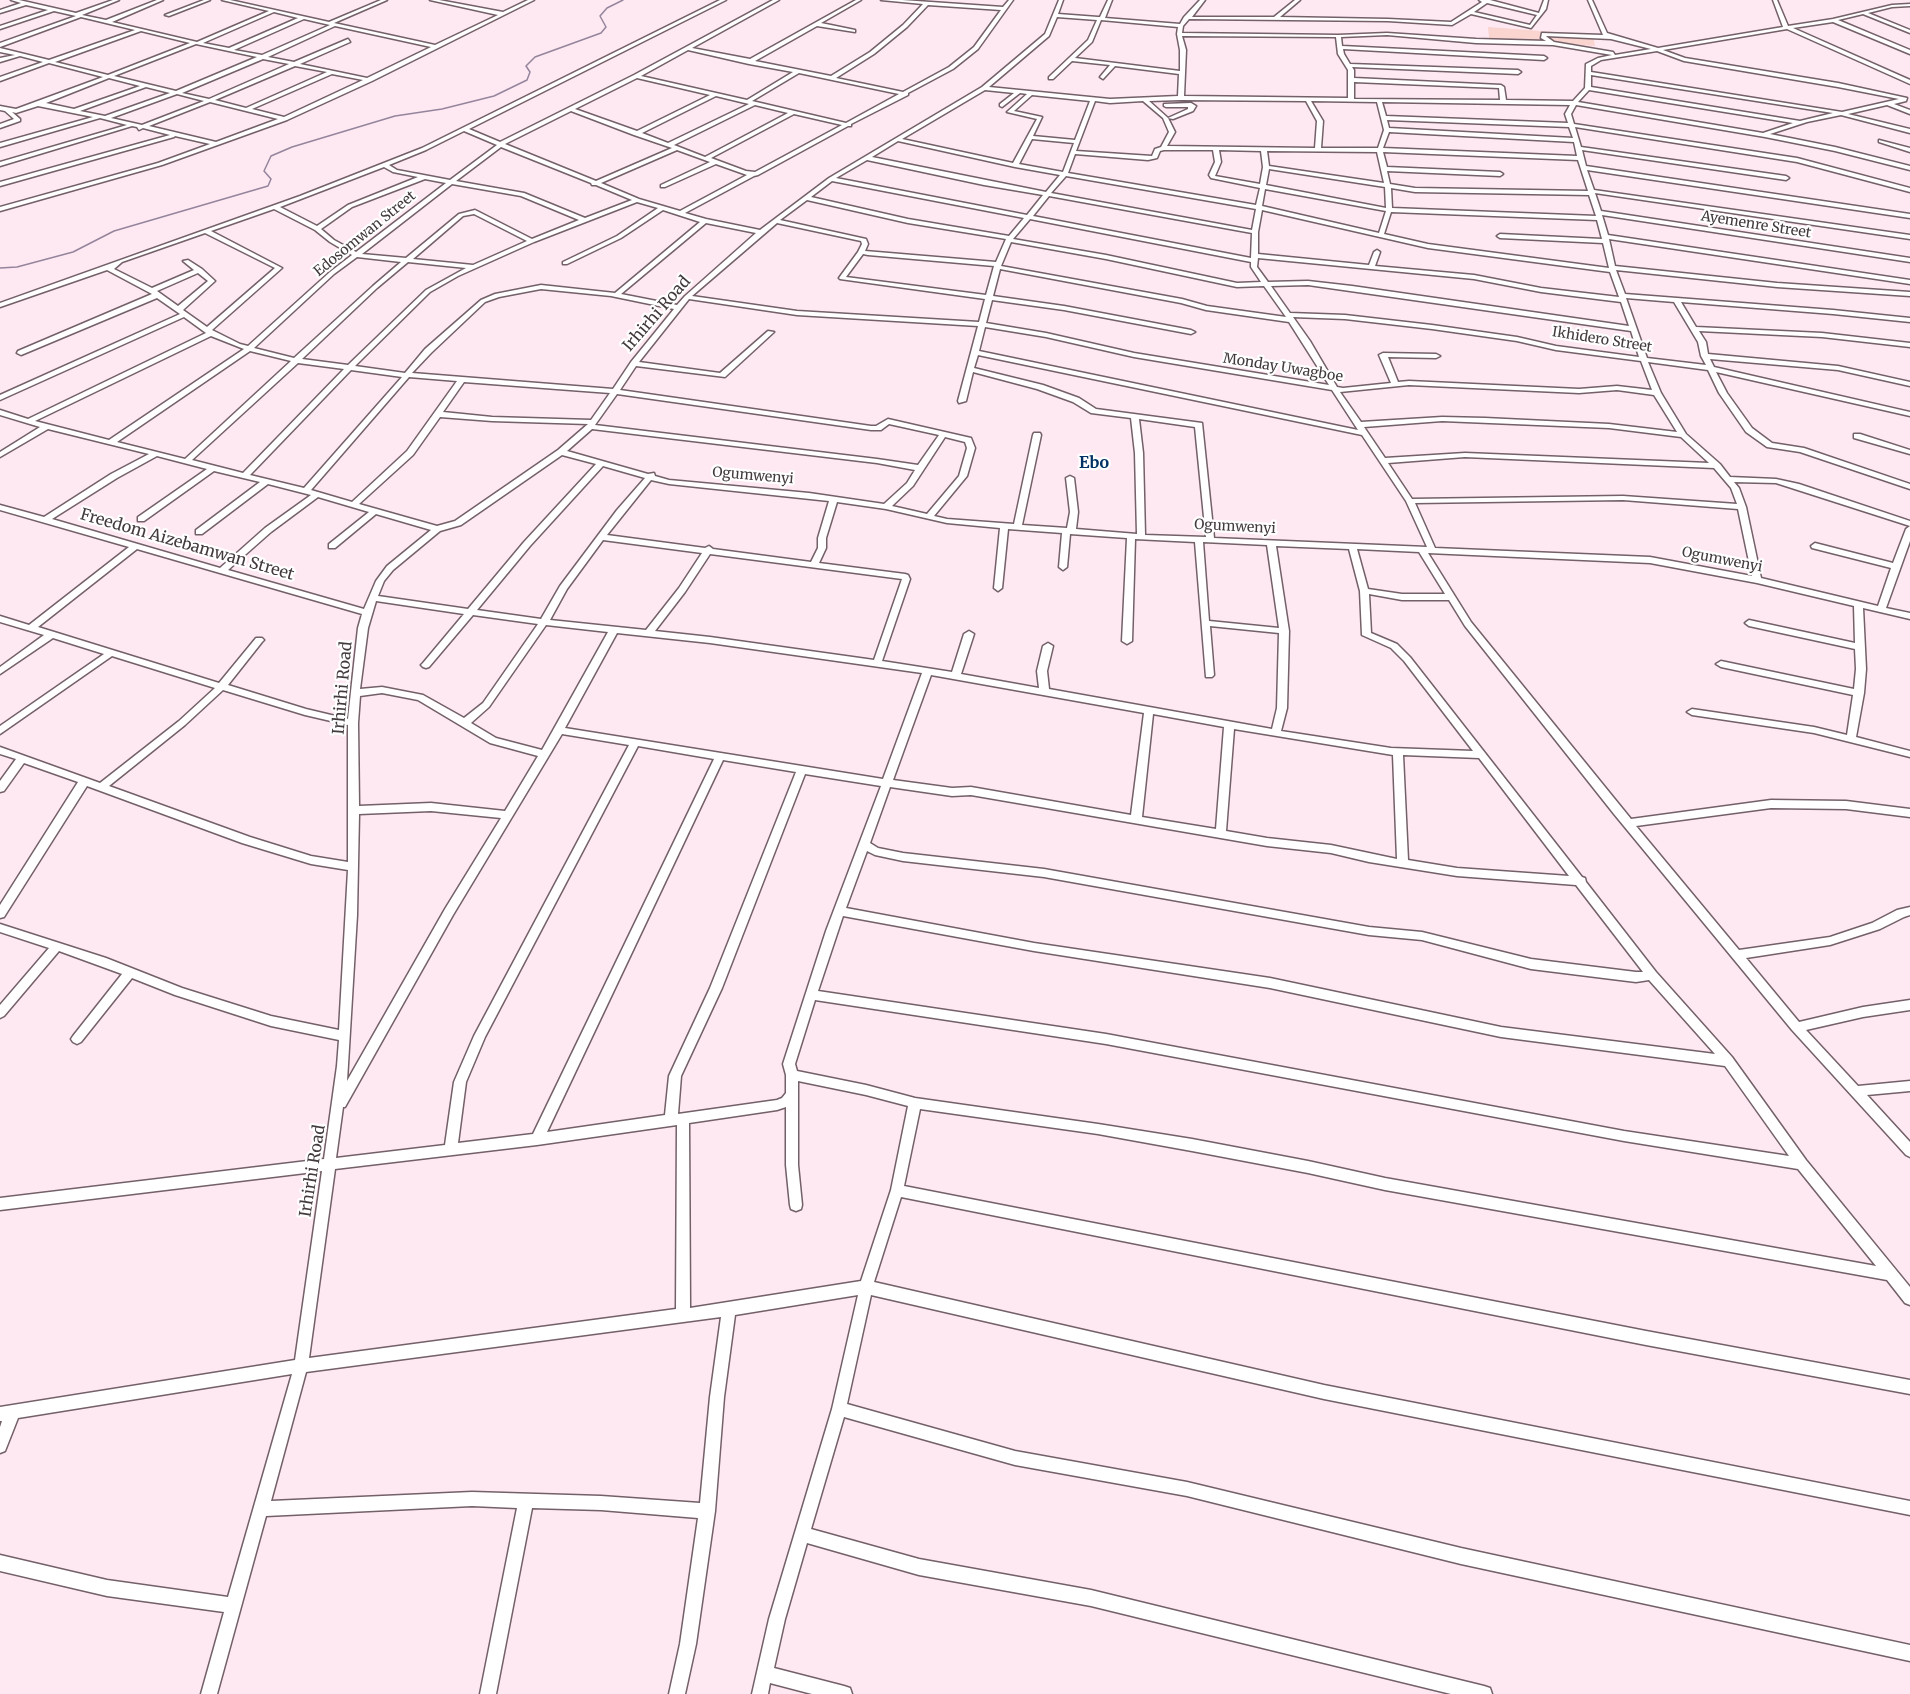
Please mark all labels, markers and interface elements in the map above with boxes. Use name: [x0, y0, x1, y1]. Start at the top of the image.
street label: Edosomwan Street: [311, 188, 419, 280]
street label: Ayemenre Street: [1700, 208, 1812, 242]
street label: Irhirhi Road: [619, 272, 695, 356]
street label: Ikhidero Street: [1551, 324, 1653, 356]
street label: Monday Uwagboe: [1222, 350, 1344, 386]
district label: Ebo: [1079, 453, 1109, 473]
street label: Ogumwenyi: [712, 464, 794, 488]
street label: Freedom Aizebamwan Street: [78, 505, 296, 585]
street label: Ogumwenyi: [1194, 516, 1276, 538]
street label: Ogumwenyi: [1680, 544, 1764, 576]
street label: Irhirhi Road: [329, 641, 357, 735]
street label: Irhirhi Road: [296, 1123, 330, 1219]

